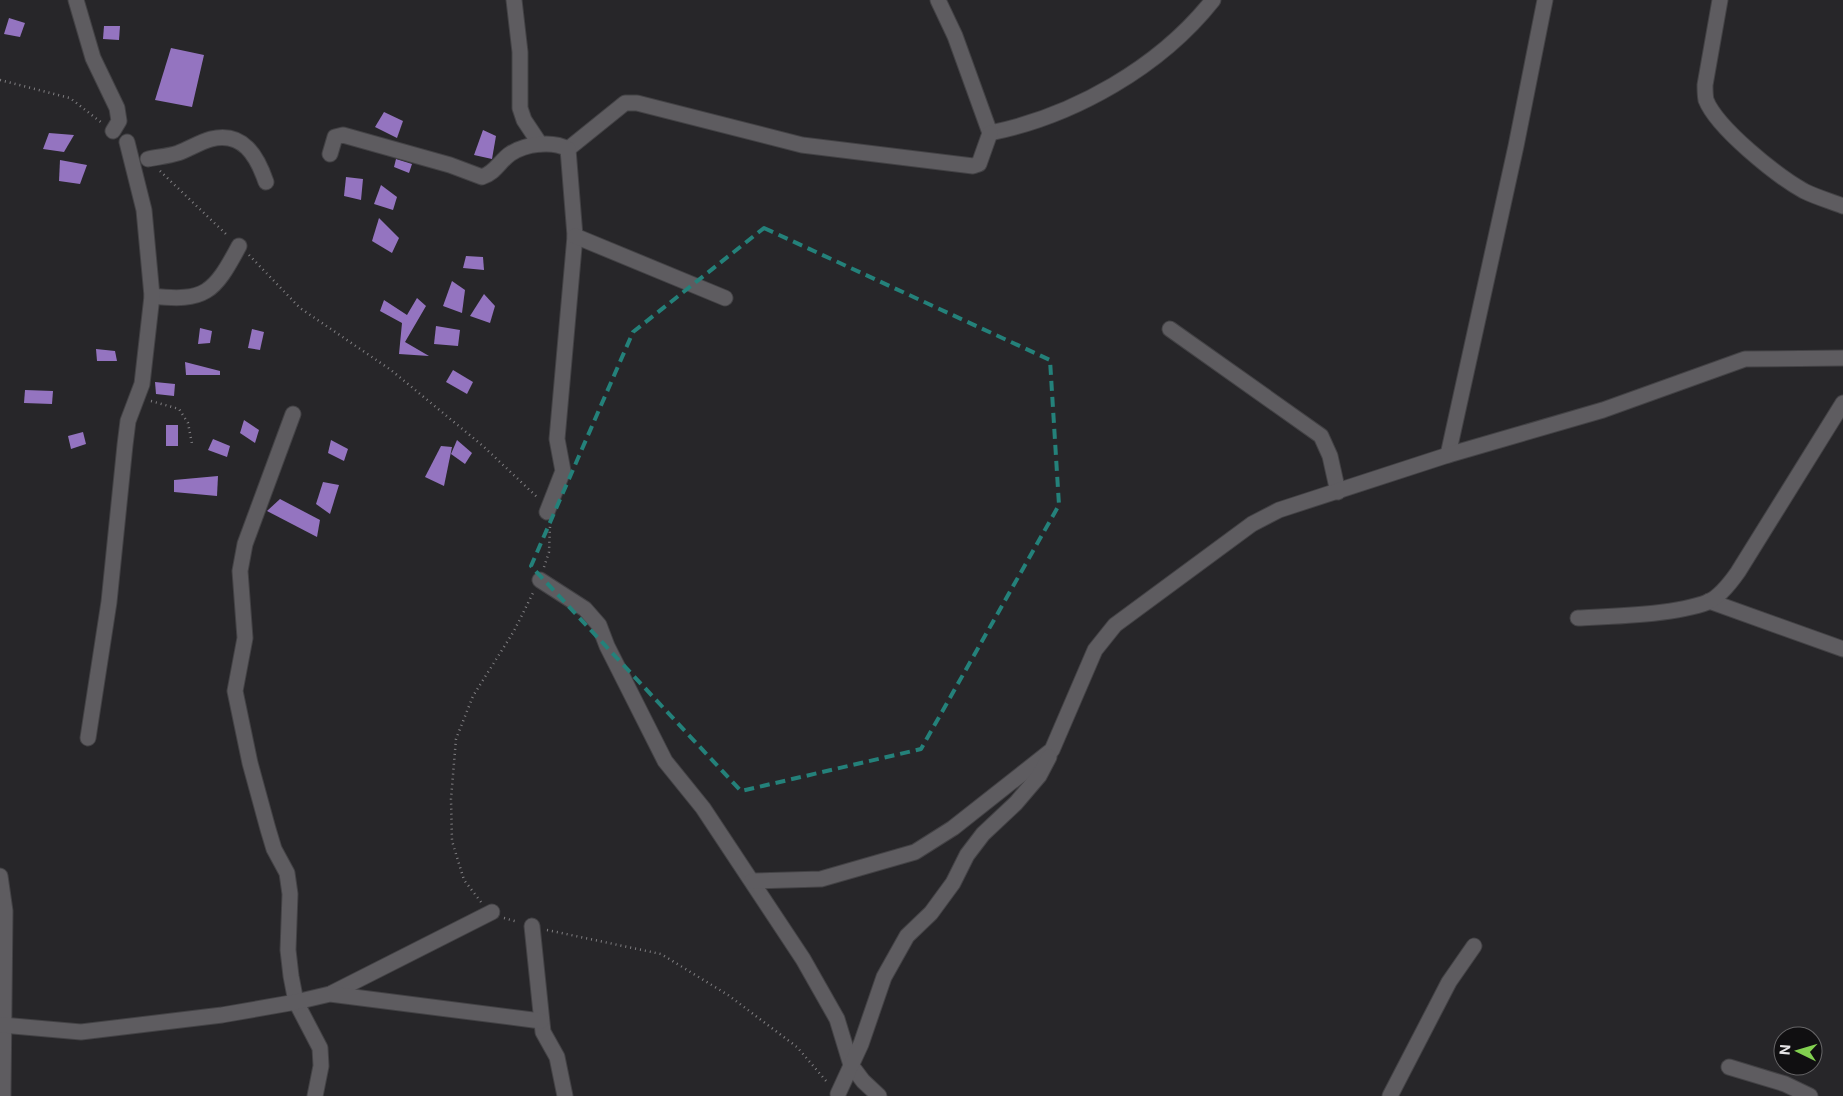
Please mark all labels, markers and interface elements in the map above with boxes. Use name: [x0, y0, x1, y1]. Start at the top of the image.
north arrow: [1773, 1026, 1823, 1076]
text: N: [1776, 1044, 1793, 1056]

